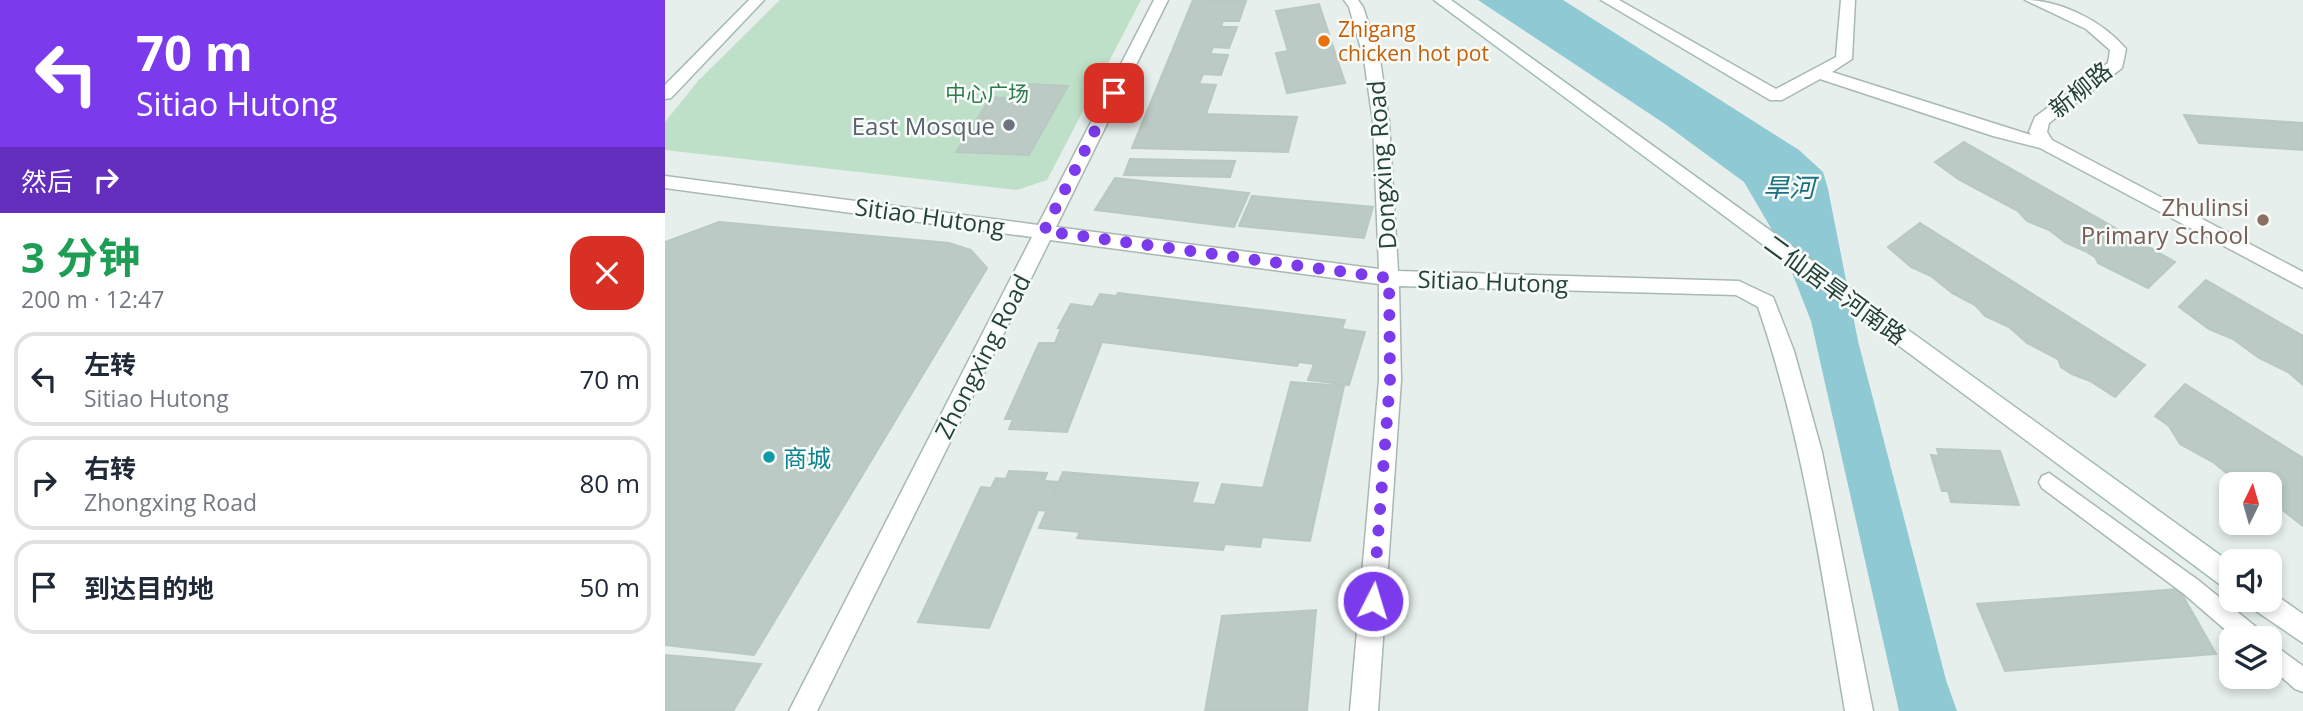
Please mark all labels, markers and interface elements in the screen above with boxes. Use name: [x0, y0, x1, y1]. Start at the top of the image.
place label: Zhigang chicken hot pot: [1338, 15, 1489, 67]
text: 70 m: [136, 19, 253, 85]
icon: left: [21, 28, 112, 119]
marker: Zhigang chicken hot pot: [1316, 33, 1332, 49]
street label: 新柳路: [2042, 54, 2118, 124]
pin: [1084, 63, 1144, 123]
icon: arrive: [1095, 74, 1133, 112]
park label: 中心广场: [945, 79, 1029, 107]
street label: Dongxing Road: [1359, 79, 1403, 251]
text: Sitiao Hutong: [136, 82, 337, 125]
place label: East Mosque: [852, 109, 995, 142]
marker: East Mosque: [1001, 117, 1017, 133]
icon: right: [87, 161, 125, 199]
text: 然后: [21, 163, 73, 199]
water label: 旱河: [1763, 169, 1820, 205]
street label: Sitiao Hutong: [853, 189, 1007, 243]
place label: Zhulinsi Primary School: [2081, 190, 2249, 251]
marker: Zhulinsi Primary School: [2255, 212, 2271, 228]
street label: 二仙居旱河南路: [1758, 226, 1914, 352]
text: 3 分钟: [21, 228, 140, 285]
button: close: [570, 236, 644, 310]
street label: Sitiao Hutong: [1417, 262, 1569, 300]
street label: Zhongxing Road: [926, 268, 1038, 444]
text: 200 m · 12:47: [21, 283, 164, 315]
text: 左转: [84, 346, 136, 382]
icon: left: [25, 360, 63, 398]
text: 70 m: [579, 361, 640, 397]
text: Sitiao Hutong: [84, 382, 229, 414]
place label: 商城: [783, 441, 831, 474]
marker: 商城: [761, 449, 777, 465]
text: 右转: [84, 450, 136, 486]
icon: right: [25, 464, 63, 502]
text: 80 m: [579, 465, 640, 501]
north arrow: [2219, 472, 2282, 536]
map controls: [2219, 472, 2282, 689]
text: Zhongxing Road: [84, 486, 257, 518]
button: sound: [2219, 549, 2282, 612]
position arrow: [1336, 564, 1410, 638]
icon: arrive: [25, 568, 63, 606]
text: 50 m: [579, 569, 640, 605]
text: 到达目的地: [84, 570, 214, 606]
button: layers: [2219, 626, 2282, 689]

